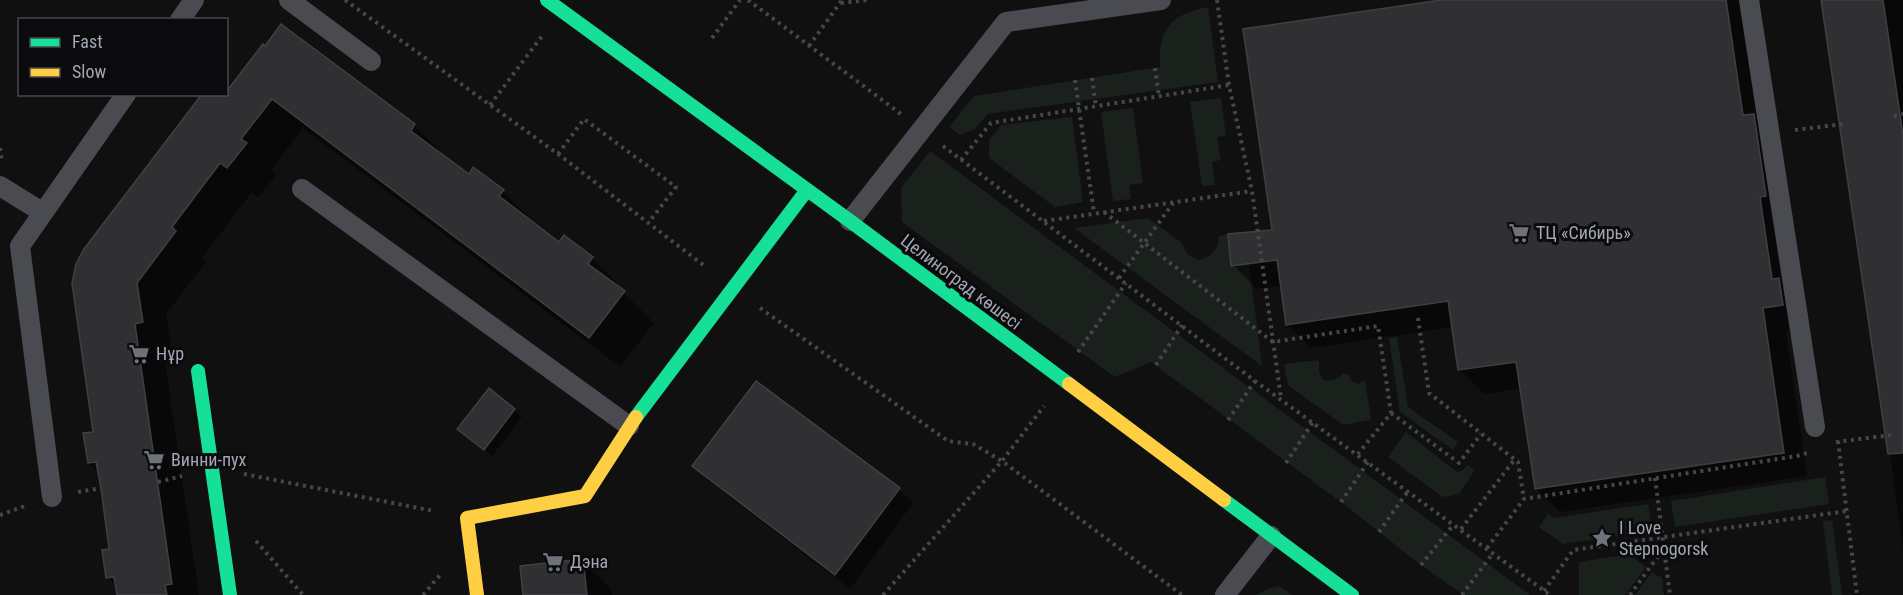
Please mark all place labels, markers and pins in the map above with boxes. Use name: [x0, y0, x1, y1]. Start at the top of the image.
supermarket icon: ТЦ «Сибирь»: [1507, 221, 1531, 245]
place label: ТЦ «Сибирь»: [1536, 222, 1631, 243]
supermarket icon: Нұр: [127, 342, 151, 366]
place label: Нұр: [156, 343, 184, 364]
supermarket icon: Винни-пух: [142, 448, 166, 472]
place label: Винни-пух: [171, 449, 247, 470]
place label: I Love Stepnogorsk: [1619, 517, 1708, 559]
place icon: I Love Stepnogorsk: [1590, 526, 1614, 550]
supermarket icon: Дэна: [541, 550, 565, 574]
place label: Дэна: [570, 551, 608, 572]

